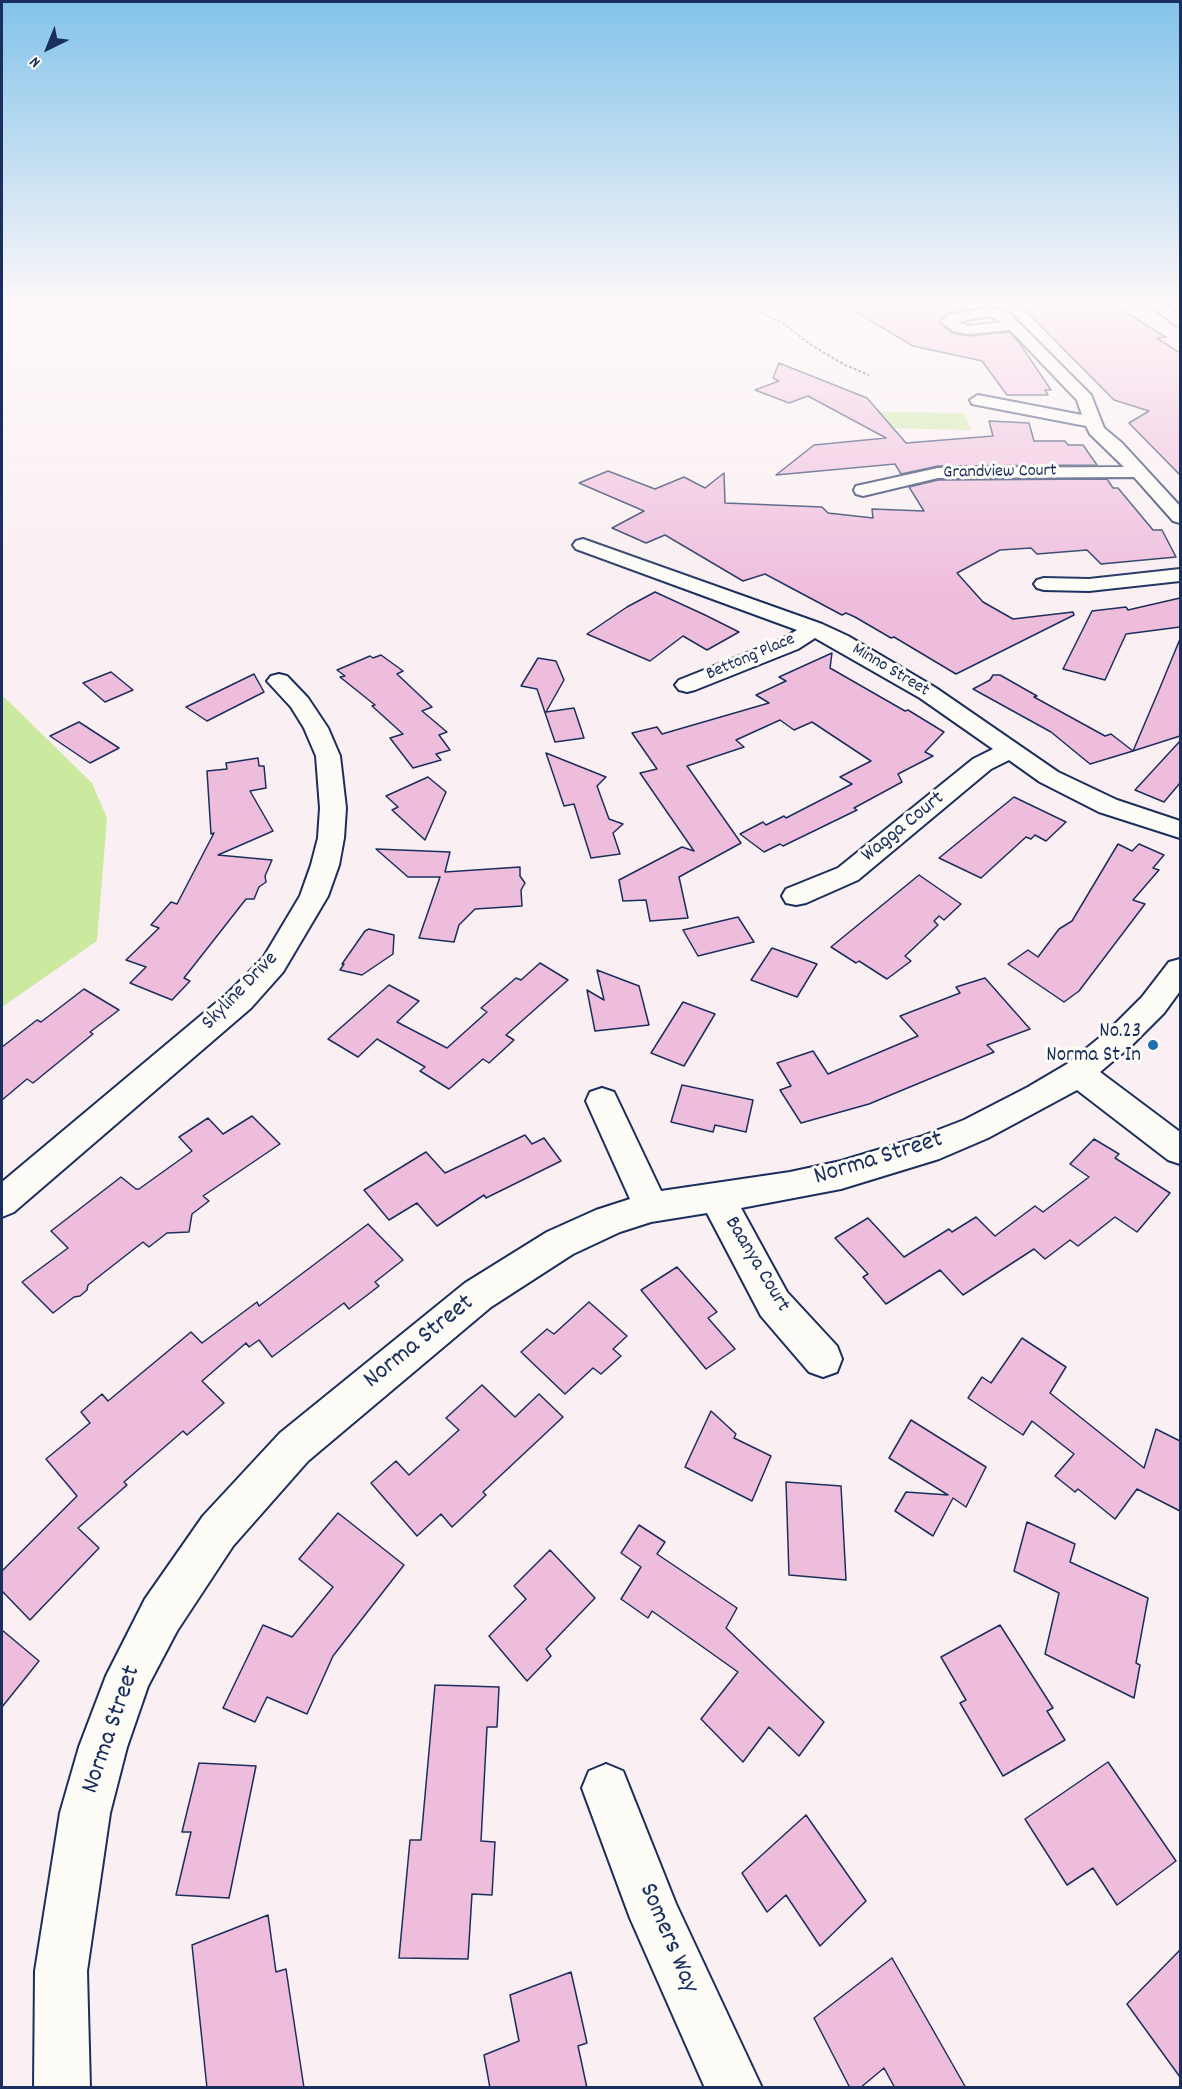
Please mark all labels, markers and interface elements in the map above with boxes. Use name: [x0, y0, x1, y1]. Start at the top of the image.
north arrow: [18, 18, 78, 78]
text: N: [25, 50, 46, 73]
street label: Grandview Court: [943, 461, 1057, 485]
street label: Bettong Place: [703, 630, 799, 686]
street label: Minno Street: [847, 640, 933, 702]
street label: Wagga Court: [857, 787, 951, 869]
street label: Skyline Drive: [197, 947, 285, 1037]
place label: No.23 Norma St In: [1046, 1020, 1141, 1070]
marker: No.23 Norma St In: [1146, 1038, 1160, 1052]
street label: Norma Street: [811, 1126, 947, 1194]
street label: Baanya Court: [718, 1213, 794, 1317]
street label: Norma Street: [358, 1289, 482, 1397]
street label: Norma Street: [77, 1662, 149, 1798]
street label: Somers Way: [630, 1879, 704, 1999]

